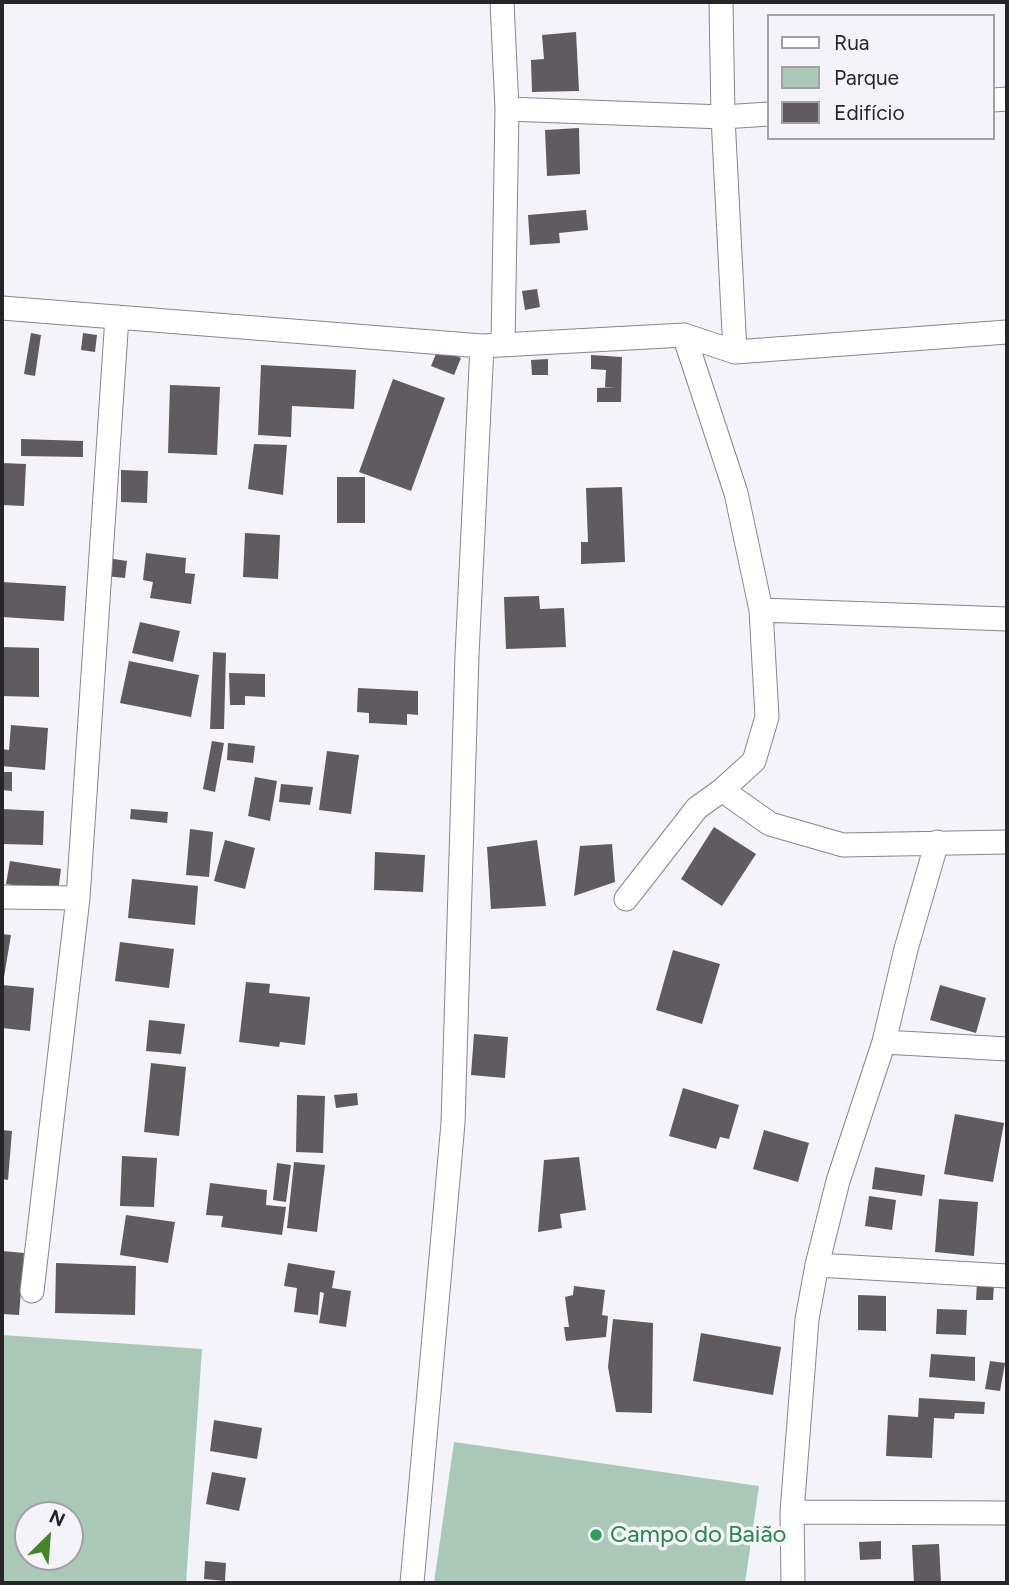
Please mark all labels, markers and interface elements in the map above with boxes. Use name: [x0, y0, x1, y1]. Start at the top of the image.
legend: [768, 14, 995, 140]
text: Rua: [834, 30, 870, 55]
text: Parque: [834, 65, 899, 90]
text: Edifício: [834, 100, 905, 125]
north arrow: [14, 1501, 84, 1571]
text: N: [46, 1505, 69, 1532]
place label: Campo do Baião: [610, 1521, 787, 1549]
marker: Campo do Baião: [588, 1527, 604, 1543]

